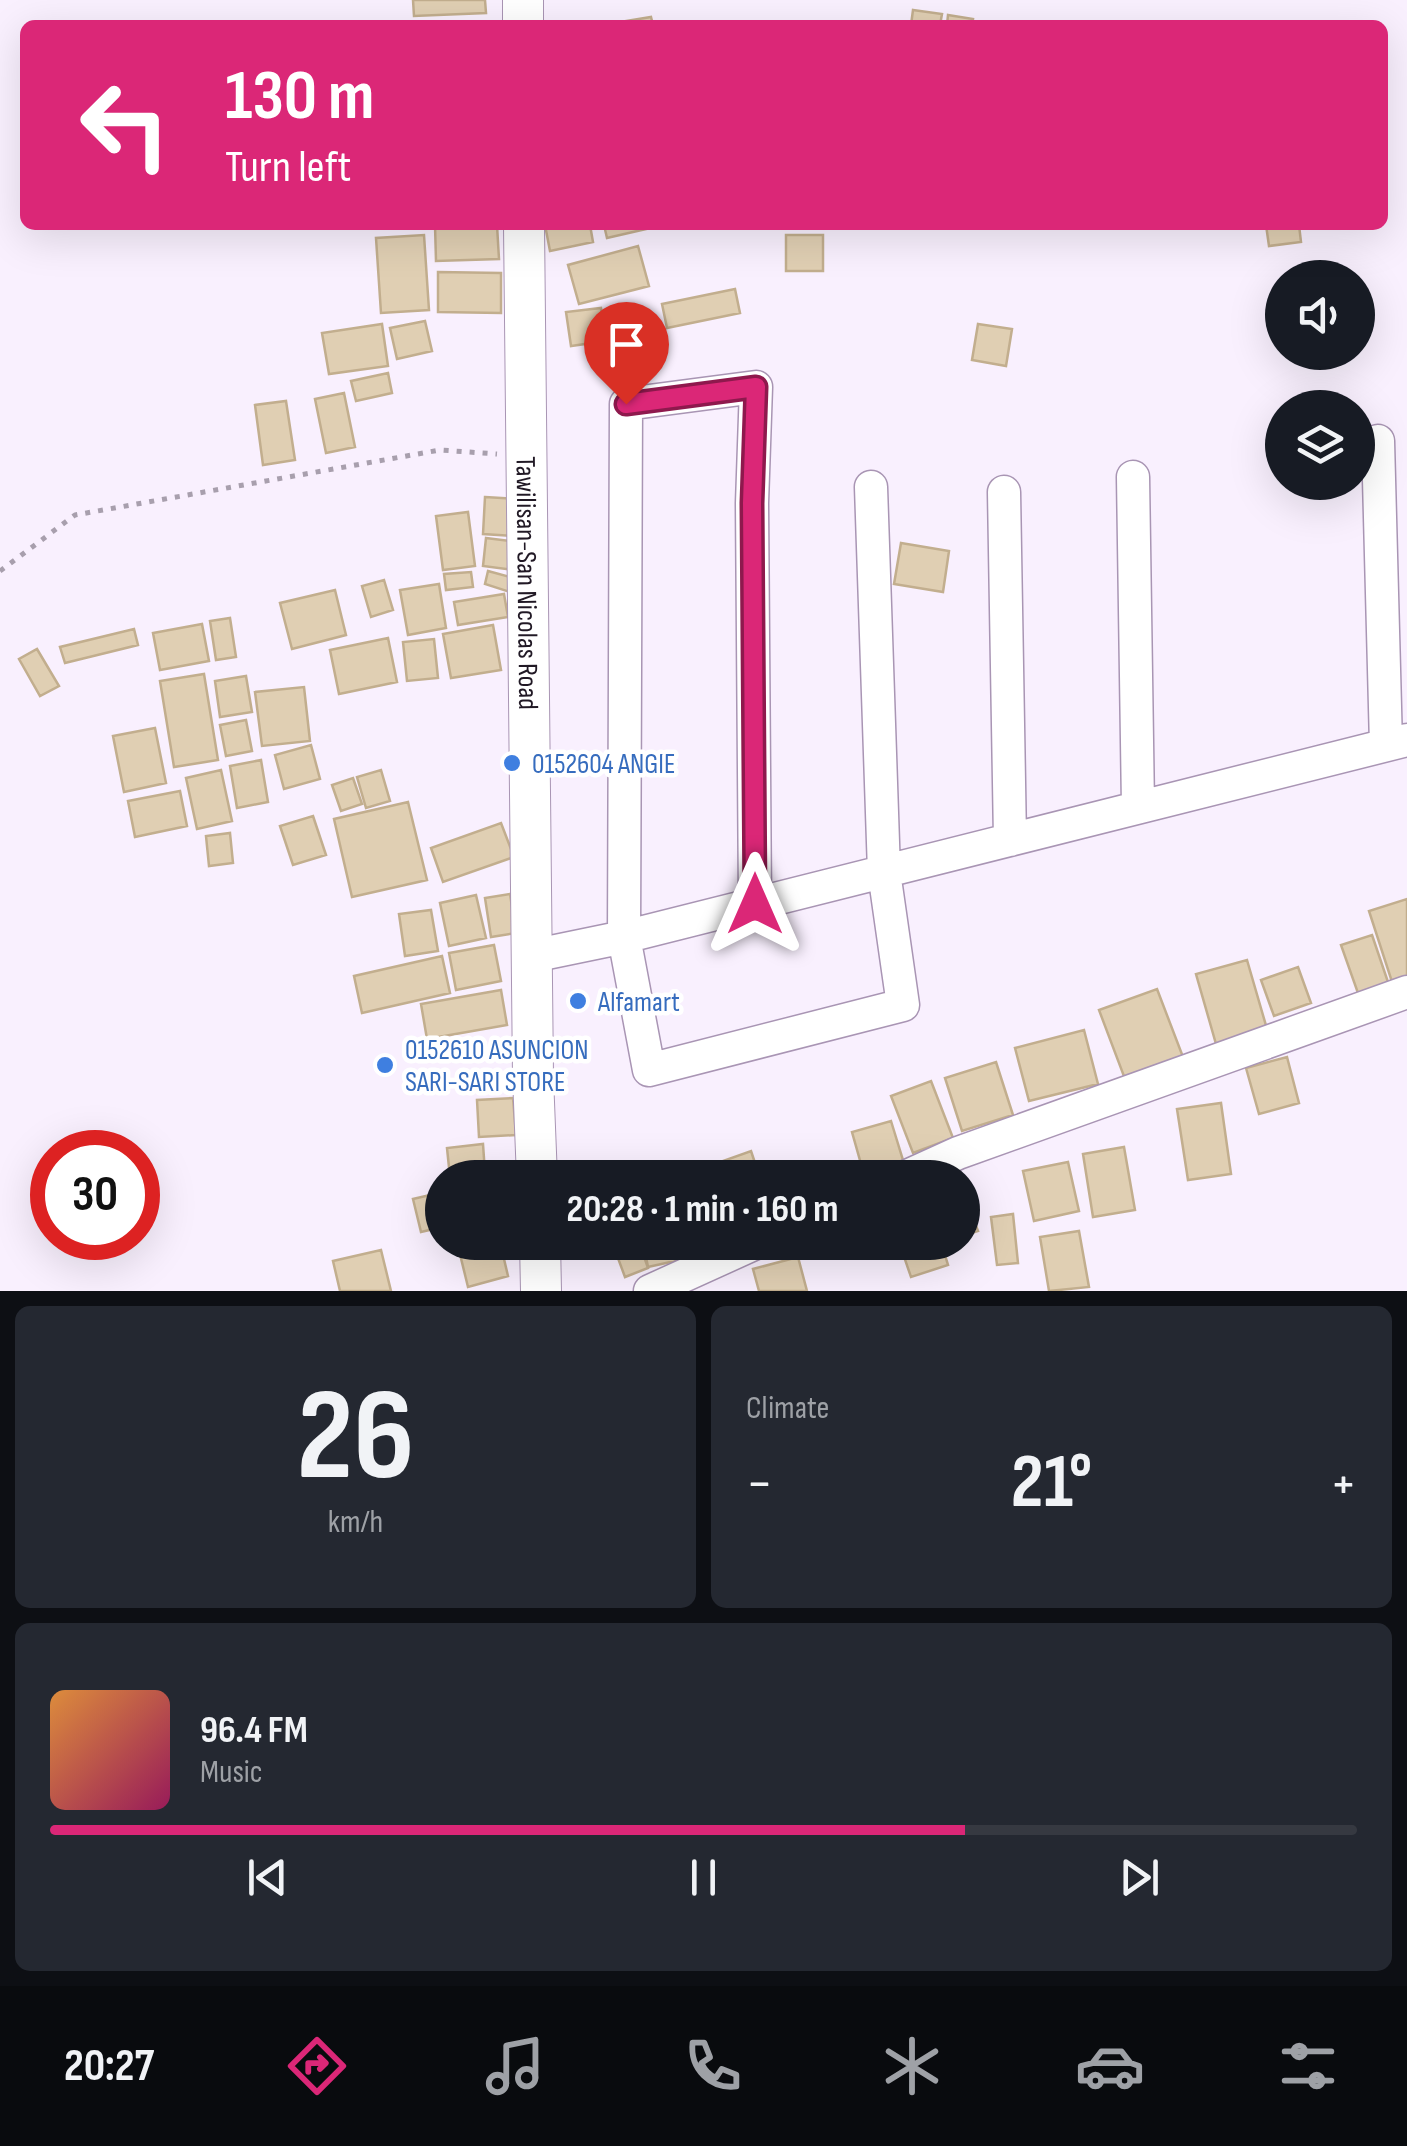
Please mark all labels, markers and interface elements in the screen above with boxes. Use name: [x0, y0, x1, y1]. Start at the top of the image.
text: 130 m: [225, 55, 374, 139]
icon: left: [60, 60, 190, 190]
text: Turn left: [225, 140, 351, 195]
map controls: [1265, 260, 1375, 500]
button: sound: [1265, 260, 1375, 370]
pin: [584, 302, 669, 405]
icon: arrive: [599, 317, 654, 372]
button: layers: [1265, 390, 1375, 500]
street label: Tawilisan-San Nicolas Road: [508, 456, 544, 710]
place label: 0152604 ANGIE: [532, 748, 675, 781]
marker: 0152604 ANGIE: [501, 752, 523, 774]
position arrow: [703, 852, 807, 956]
place label: Alfamart: [597, 986, 680, 1019]
marker: Alfamart: [567, 990, 589, 1012]
place label: 0152610 ASUNCION SARI-SARI STORE: [405, 1034, 589, 1099]
marker: 0152610 ASUNCION SARI-SARI STORE: [374, 1054, 396, 1076]
speed limit sign: 30: [30, 1130, 160, 1260]
text: 20:28 · 1 min · 160 m: [567, 1187, 838, 1232]
text: 26: [296, 1360, 415, 1516]
text: Climate: [746, 1389, 829, 1428]
text: 21°: [1011, 1438, 1092, 1529]
text: −: [746, 1451, 773, 1518]
text: +: [1330, 1451, 1357, 1518]
text: km/h: [328, 1503, 383, 1542]
text: 96.4 FM: [200, 1708, 308, 1753]
text: Music: [200, 1753, 263, 1792]
icon: previous: [240, 1850, 295, 1905]
icon: pause: [676, 1850, 731, 1905]
icon: next: [1112, 1850, 1167, 1905]
icon: directions: [282, 2031, 352, 2101]
icon: music: [480, 2031, 550, 2101]
icon: phone: [678, 2031, 748, 2101]
icon: climate: [877, 2031, 947, 2101]
icon: car: [1075, 2031, 1145, 2101]
icon: filters: [1273, 2031, 1343, 2101]
text: 20:27: [64, 2039, 154, 2094]

